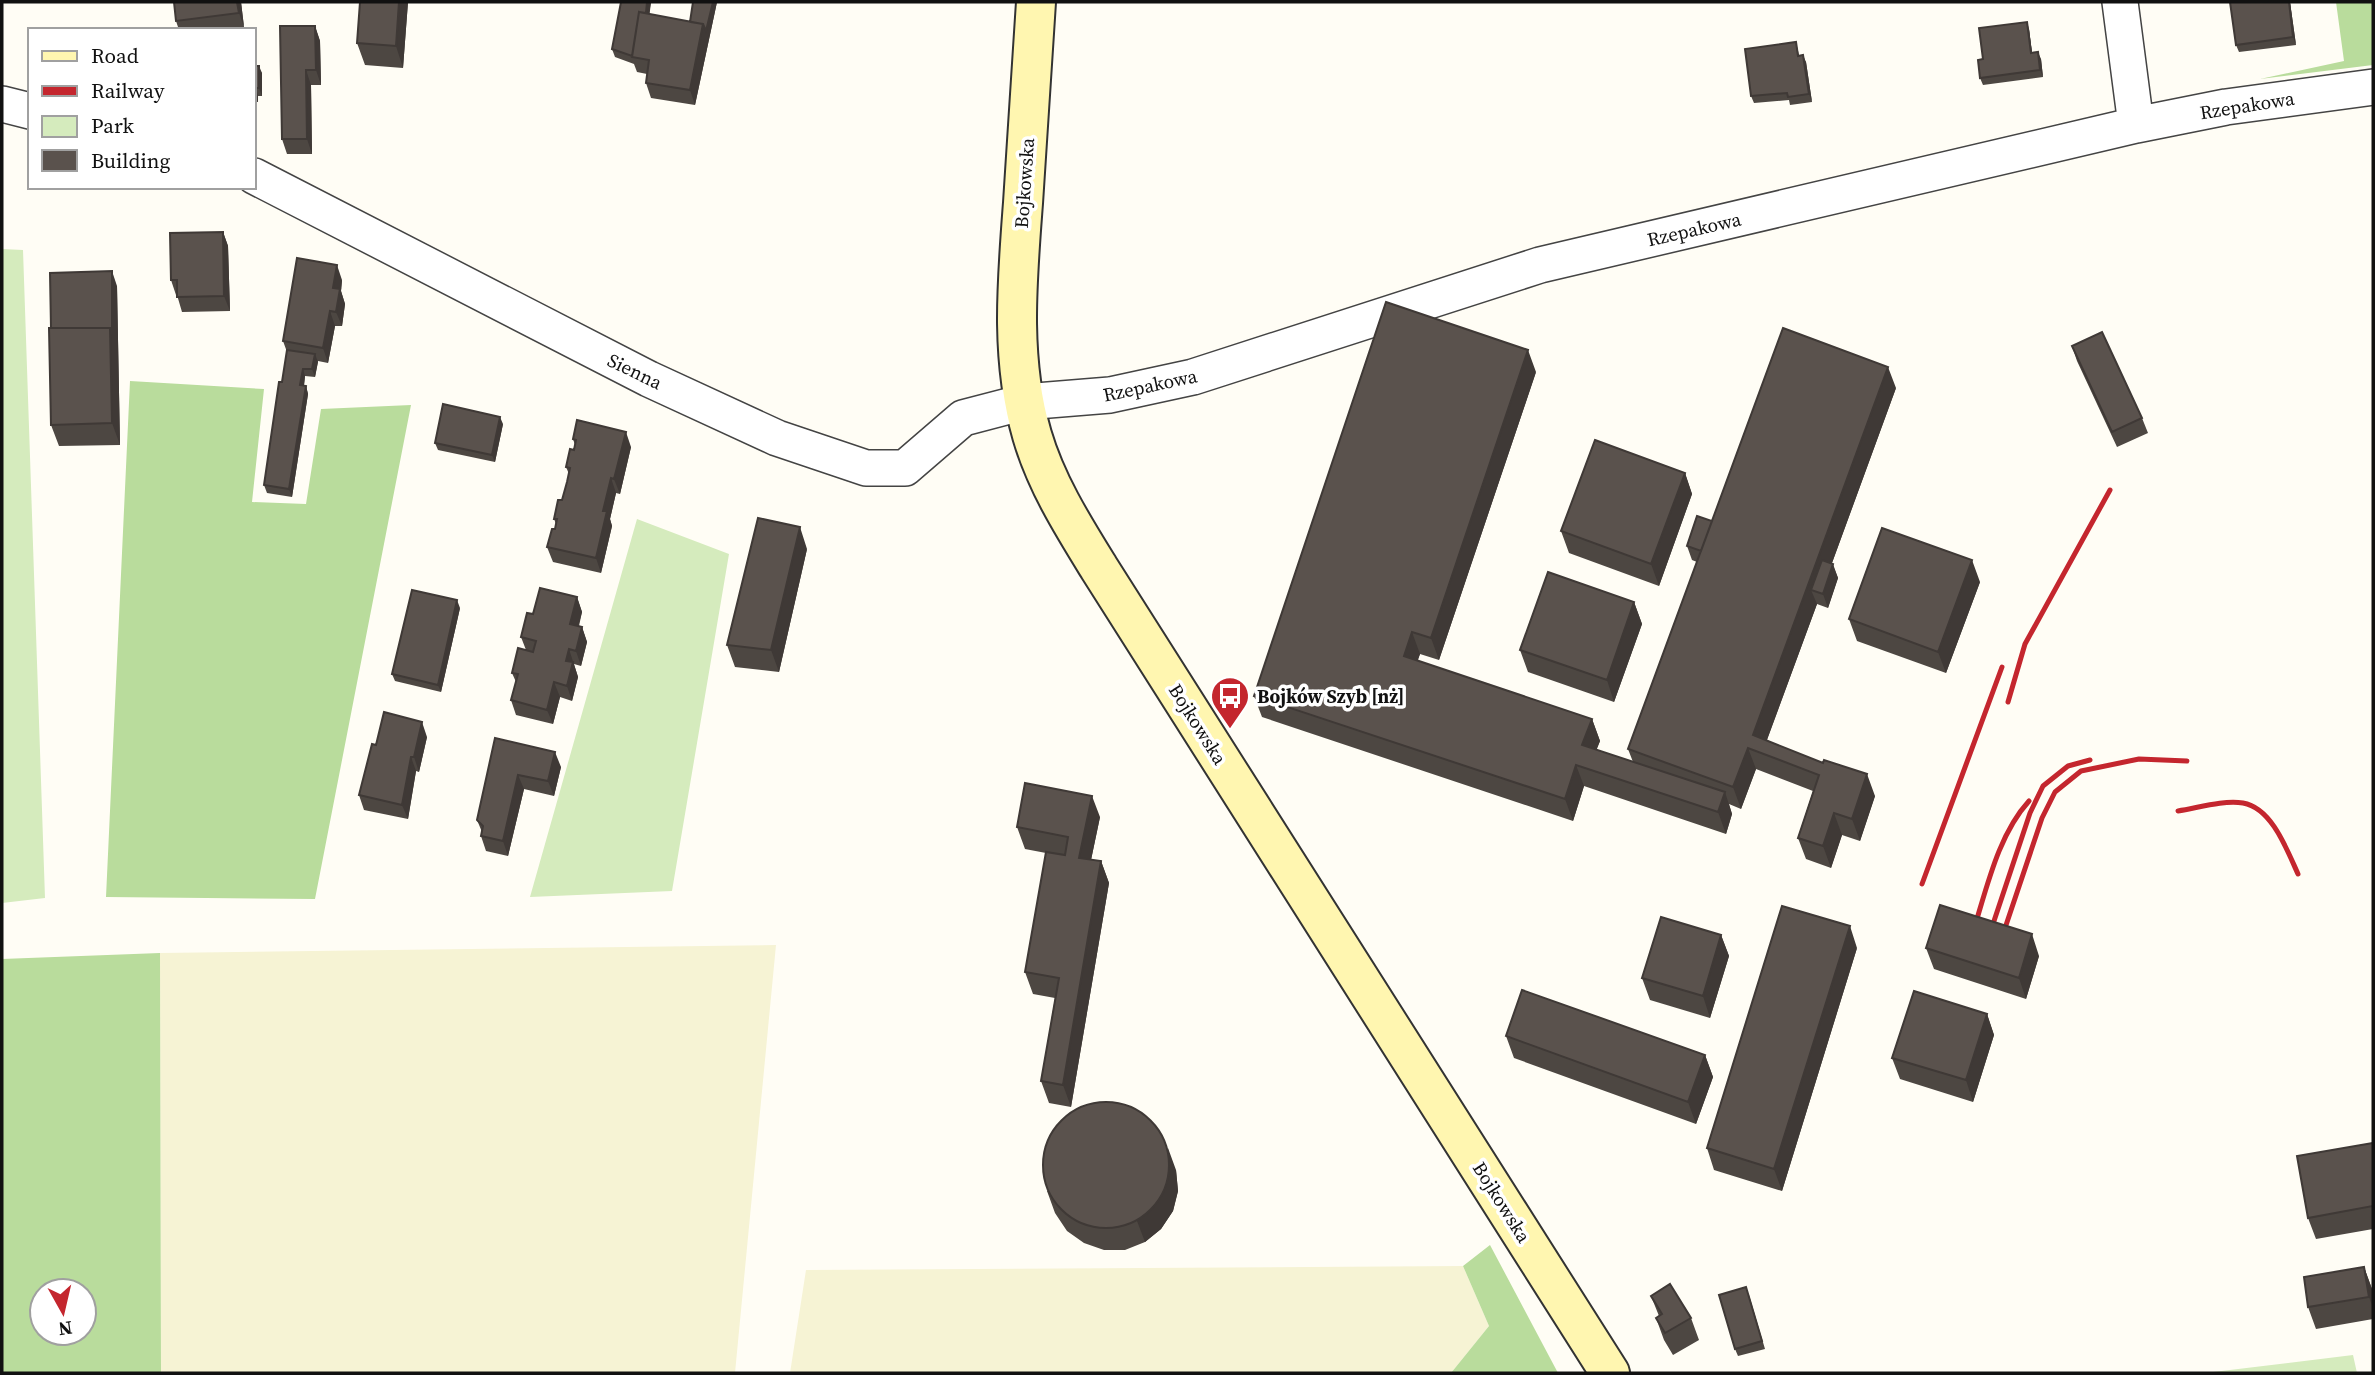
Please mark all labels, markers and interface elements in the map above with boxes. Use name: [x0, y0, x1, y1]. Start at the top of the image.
legend: [28, 28, 256, 189]
text: Road: [91, 41, 139, 70]
text: Railway: [91, 76, 165, 105]
street label: Rzepakowa: [2198, 85, 2297, 125]
text: Park: [91, 111, 135, 140]
street label: Bojkowska: [1008, 137, 1040, 229]
text: Building: [91, 146, 170, 175]
street label: Rzepakowa: [1644, 206, 1744, 252]
street label: Sienna: [603, 347, 667, 395]
street label: Rzepakowa: [1101, 362, 1200, 408]
bus stop icon: Bojków Szyb [nż]: [1209, 675, 1251, 730]
street label: Bojkowska: [1163, 679, 1233, 770]
place label: Bojków Szyb [nż]: [1257, 683, 1404, 709]
street label: Bojkowska: [1467, 1157, 1537, 1248]
north arrow: [28, 1277, 98, 1347]
text: N: [57, 1315, 74, 1343]

